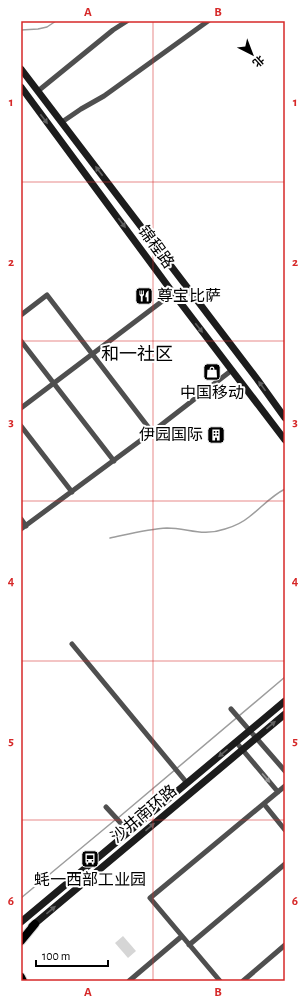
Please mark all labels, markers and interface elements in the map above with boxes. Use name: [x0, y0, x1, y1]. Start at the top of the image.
text: A: [84, 6, 92, 19]
text: B: [214, 6, 222, 19]
north arrow: [232, 34, 272, 74]
text: 北: [251, 53, 266, 69]
text: 1: [9, 96, 13, 109]
text: 1: [293, 96, 297, 109]
one-way arrow: [40, 113, 48, 124]
one-way arrow: [94, 166, 103, 177]
one-way arrow: [117, 218, 126, 229]
street label: 锦程路: [135, 222, 177, 271]
text: 2: [8, 256, 14, 269]
text: 2: [292, 256, 298, 269]
restaurant icon: 尊宝比萨: [134, 286, 154, 306]
place label: 尊宝比萨: [157, 287, 221, 304]
one-way arrow: [195, 322, 203, 333]
district label: 和一社区: [101, 344, 173, 364]
shop icon: 中国移动: [202, 362, 222, 382]
one-way arrow: [258, 381, 266, 391]
place label: 中国移动: [180, 384, 244, 401]
text: 3: [8, 416, 14, 429]
text: 3: [292, 416, 298, 429]
building icon: 伊园国际: [206, 425, 226, 445]
place label: 伊园国际: [139, 426, 203, 443]
text: 4: [8, 575, 15, 588]
text: 4: [292, 575, 299, 588]
one-way arrow: [266, 721, 277, 730]
text: 5: [8, 735, 14, 748]
text: 5: [292, 735, 298, 748]
one-way arrow: [217, 749, 228, 758]
one-way arrow: [261, 772, 270, 783]
street label: 沙井南环路: [108, 781, 180, 846]
one-way arrow: [145, 822, 155, 831]
bus stop icon: 蚝一西部工业园: [80, 849, 100, 869]
place label: 蚝一西部工业园: [34, 871, 146, 888]
text: 6: [8, 895, 14, 908]
text: 6: [292, 895, 298, 908]
one-way arrow: [45, 906, 56, 915]
scale bar: [36, 942, 108, 968]
text: 100 m: [42, 950, 70, 962]
text: A: [84, 986, 92, 999]
text: B: [214, 986, 222, 999]

